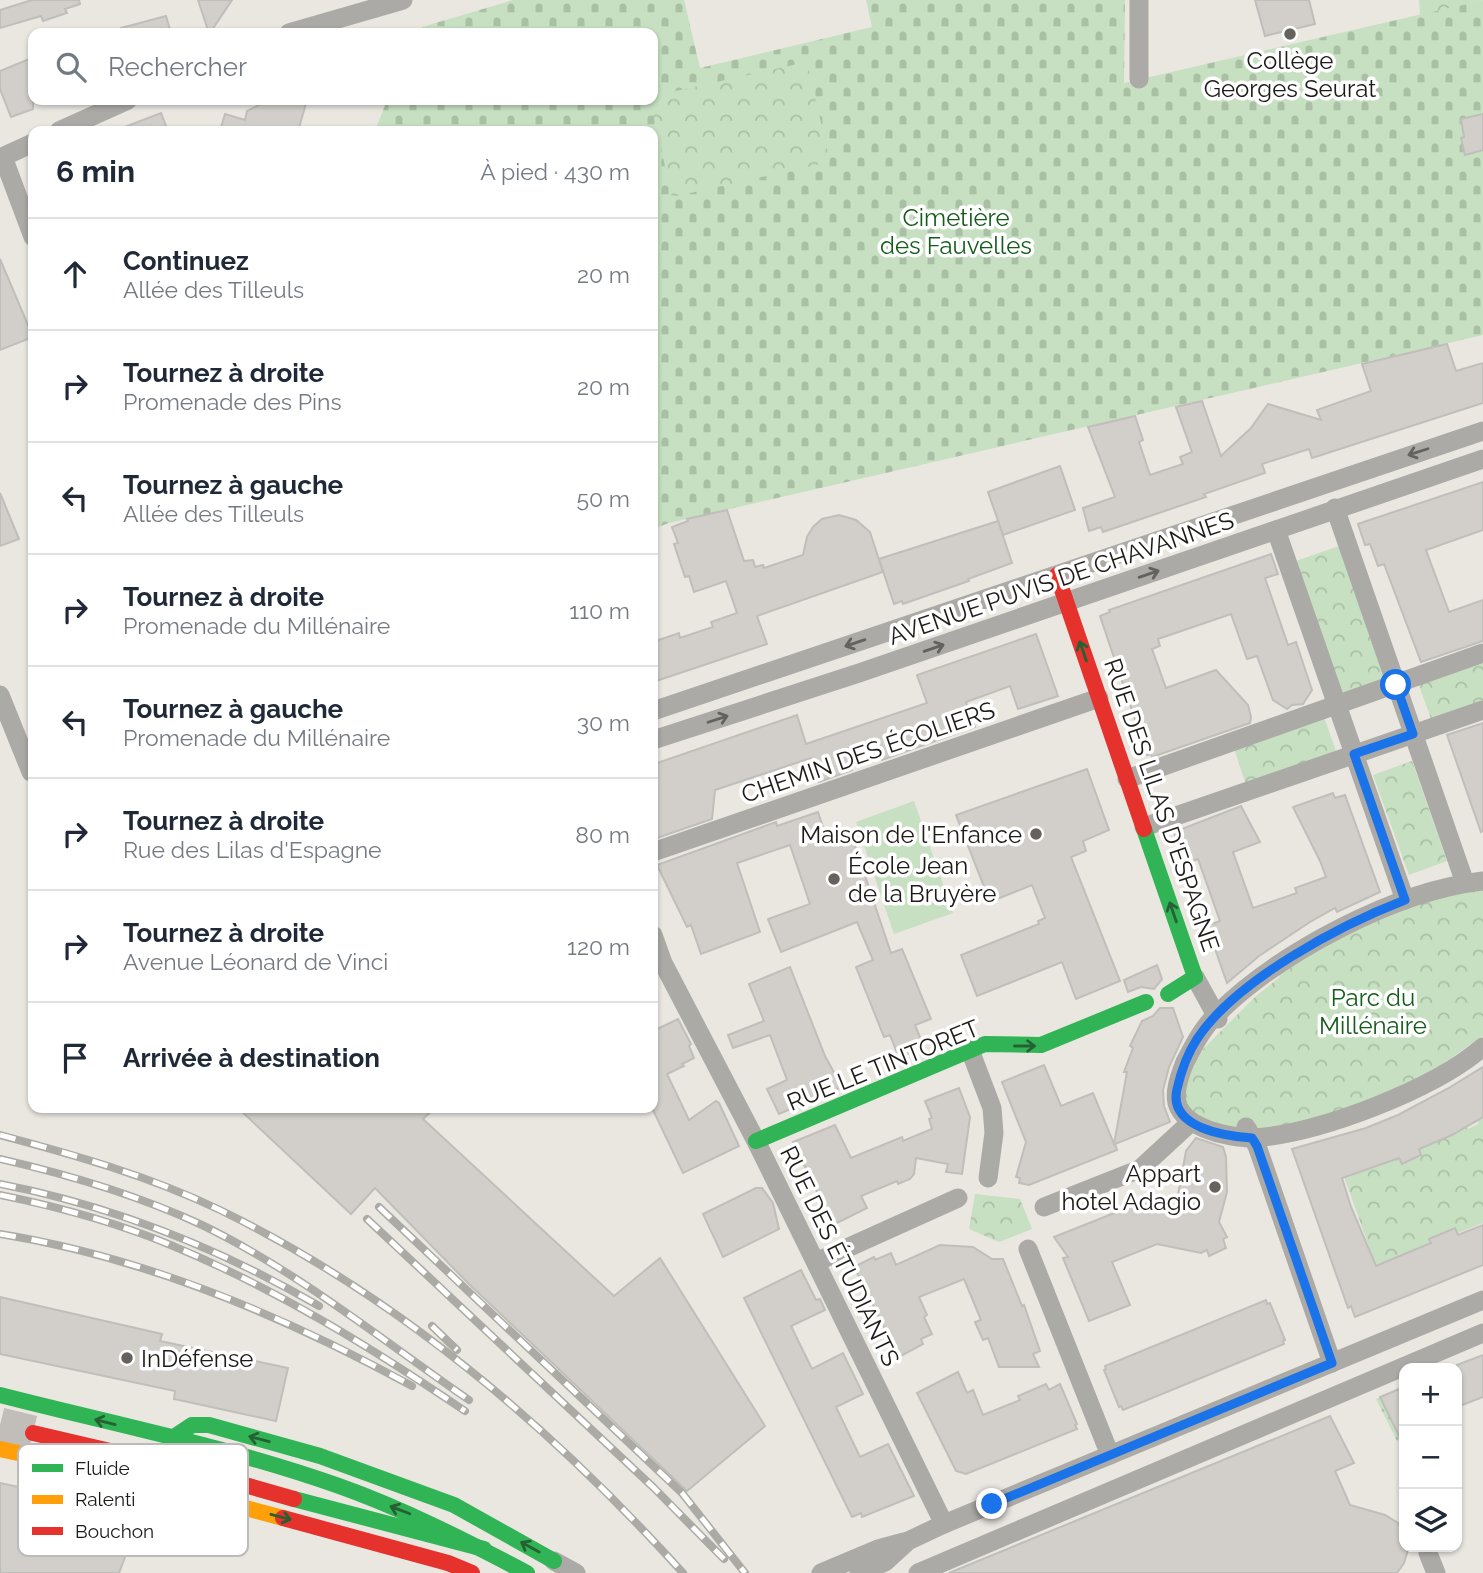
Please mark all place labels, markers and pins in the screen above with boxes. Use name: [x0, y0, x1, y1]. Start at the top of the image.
marker: Collège Georges Seurat: [1282, 26, 1298, 42]
place label: Collège Georges Seurat: [1204, 46, 1376, 103]
place label: Maison de l'Enfance: [800, 820, 1022, 849]
marker: Maison de l'Enfance: [1028, 826, 1044, 842]
place label: École Jean de la Bruyère: [848, 851, 996, 908]
marker: École Jean de la Bruyère: [826, 871, 842, 887]
place label: Appart hotel Adagio: [1062, 1159, 1201, 1216]
marker: Appart hotel Adagio: [1207, 1179, 1223, 1195]
place label: InDéfense: [141, 1344, 253, 1373]
marker: InDéfense: [119, 1350, 135, 1366]

